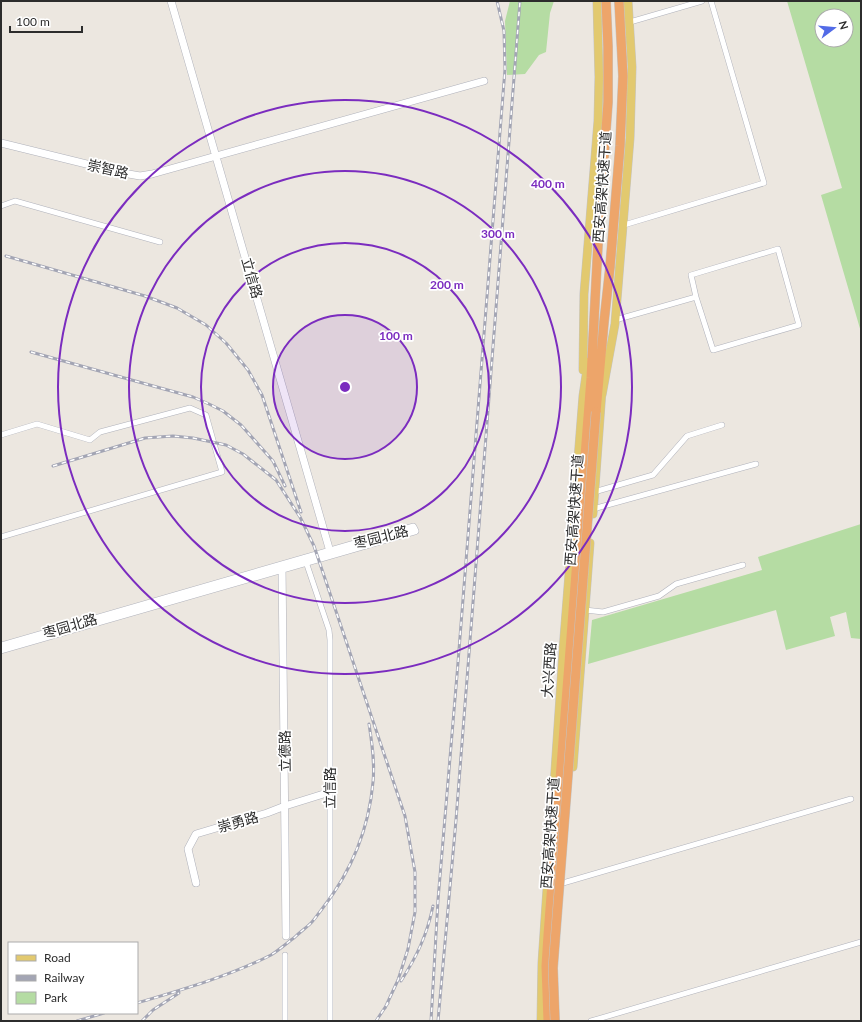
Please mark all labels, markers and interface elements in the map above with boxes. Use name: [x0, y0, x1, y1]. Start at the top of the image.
scale bar: [10, 8, 82, 34]
north arrow: [814, 8, 854, 48]
text: 100 m: [16, 14, 50, 29]
text: N: [837, 19, 852, 31]
street label: 西安高架快速干道: [589, 131, 614, 243]
street label: 崇智路: [86, 156, 130, 182]
text: 400 m: [531, 176, 565, 191]
text: 300 m: [481, 226, 515, 241]
street label: 立信路: [239, 255, 266, 300]
text: 200 m: [430, 277, 464, 292]
text: 100 m: [379, 328, 413, 343]
centre of rings: [338, 380, 352, 394]
street label: 西安高架快速干道: [561, 454, 586, 566]
street label: 枣园北路: [352, 521, 410, 552]
street label: 枣园北路: [41, 610, 99, 641]
street label: 大兴西路: [538, 641, 559, 698]
street label: 立德路: [276, 730, 293, 772]
street label: 立信路: [321, 767, 338, 809]
street label: 西安高架快速干道: [537, 777, 562, 889]
street label: 崇勇路: [215, 808, 260, 835]
legend: [8, 942, 138, 1014]
text: Road: [44, 950, 71, 965]
text: Railway: [44, 970, 85, 985]
text: Park: [44, 990, 68, 1005]

